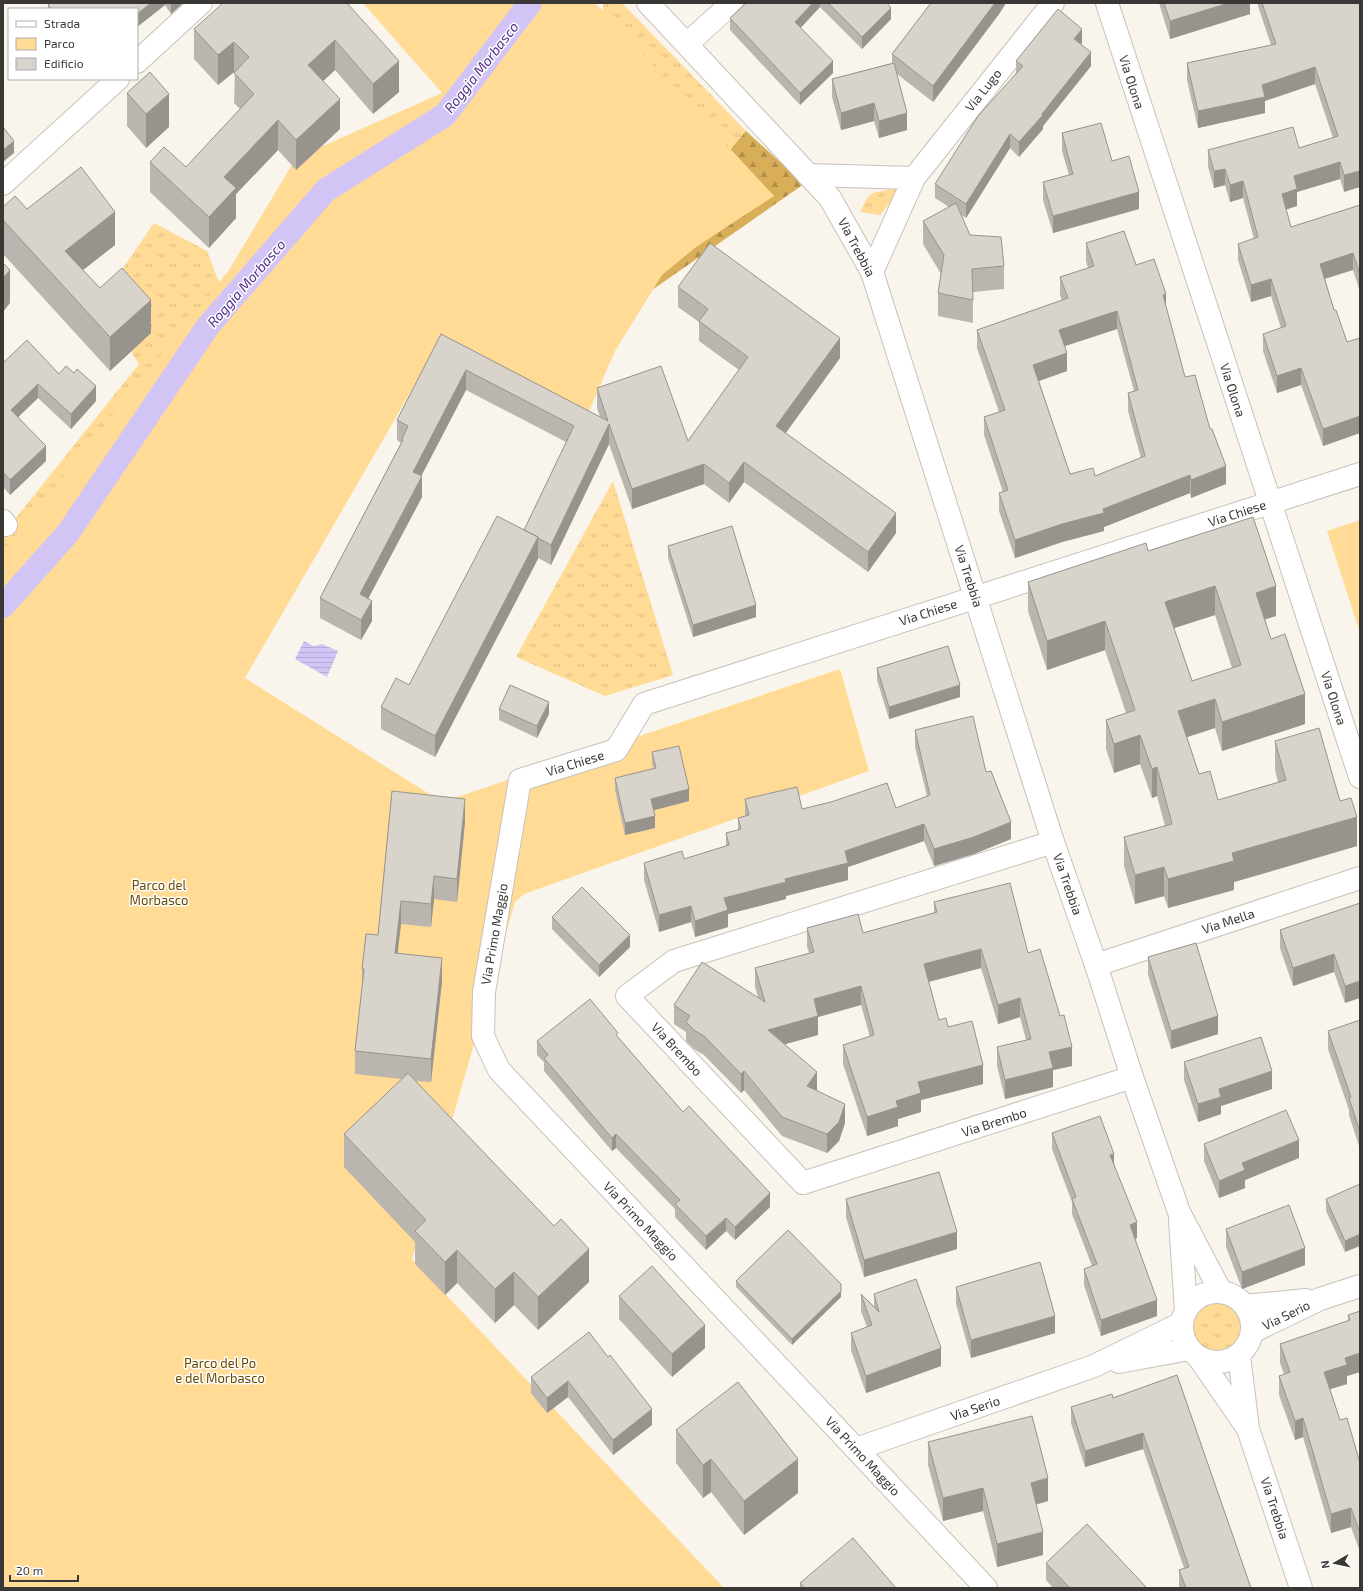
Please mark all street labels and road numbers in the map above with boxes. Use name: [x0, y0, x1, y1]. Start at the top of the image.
street label: Via Olona: [1116, 53, 1148, 111]
street label: Via Lugo: [961, 65, 1005, 115]
street label: Via Trebbia: [835, 215, 879, 279]
street label: Via Olona: [1217, 361, 1249, 419]
street label: Via Chiese: [1206, 496, 1268, 530]
street label: Via Trebbia: [951, 543, 987, 609]
street label: Via Chiese: [897, 595, 959, 629]
street label: Via Olona: [1318, 669, 1350, 727]
street label: Via Chiese: [544, 747, 606, 779]
street label: Via Trebbia: [1050, 851, 1086, 917]
street label: Via Primo Maggio: [477, 882, 511, 986]
street label: Via Mella: [1200, 905, 1256, 937]
street label: Via Brembo: [648, 1019, 706, 1079]
street label: Via Brembo: [959, 1104, 1029, 1140]
street label: Via Primo Maggio: [600, 1178, 682, 1264]
street label: Via Serio: [1259, 1297, 1313, 1333]
street label: Via Serio: [948, 1392, 1002, 1424]
street label: Via Primo Maggio: [822, 1413, 904, 1499]
street label: Via Trebbia: [1257, 1475, 1293, 1541]

